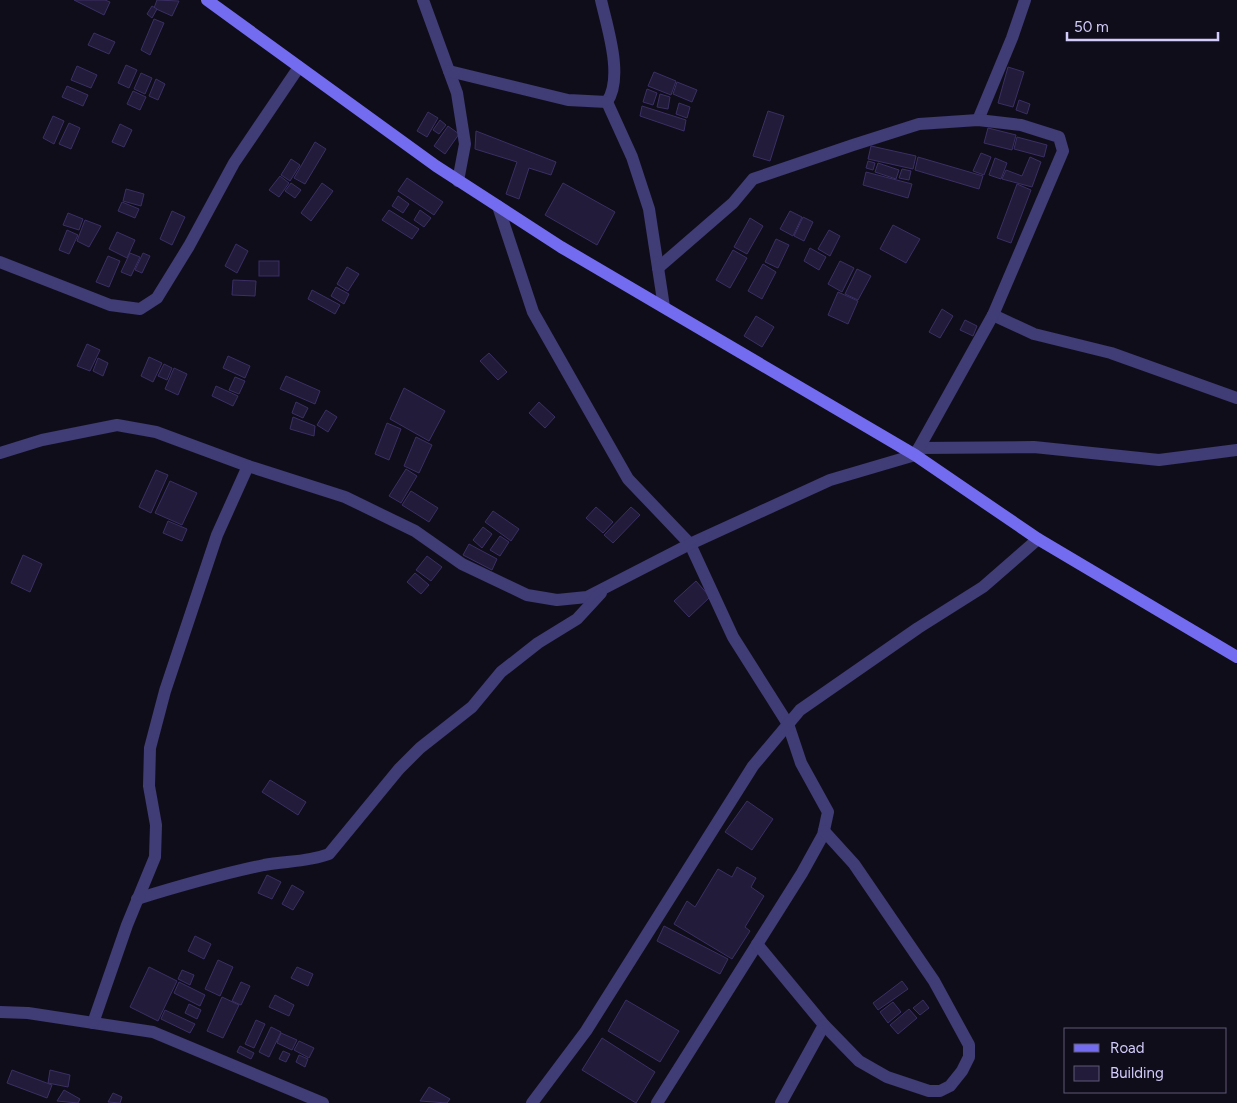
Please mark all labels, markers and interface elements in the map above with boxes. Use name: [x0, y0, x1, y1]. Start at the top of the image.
scale bar: [1067, 10, 1218, 42]
text: 50 m: [1074, 18, 1109, 36]
legend: [1064, 1028, 1227, 1093]
text: Road: [1110, 1039, 1145, 1057]
text: Building: [1110, 1064, 1164, 1082]

